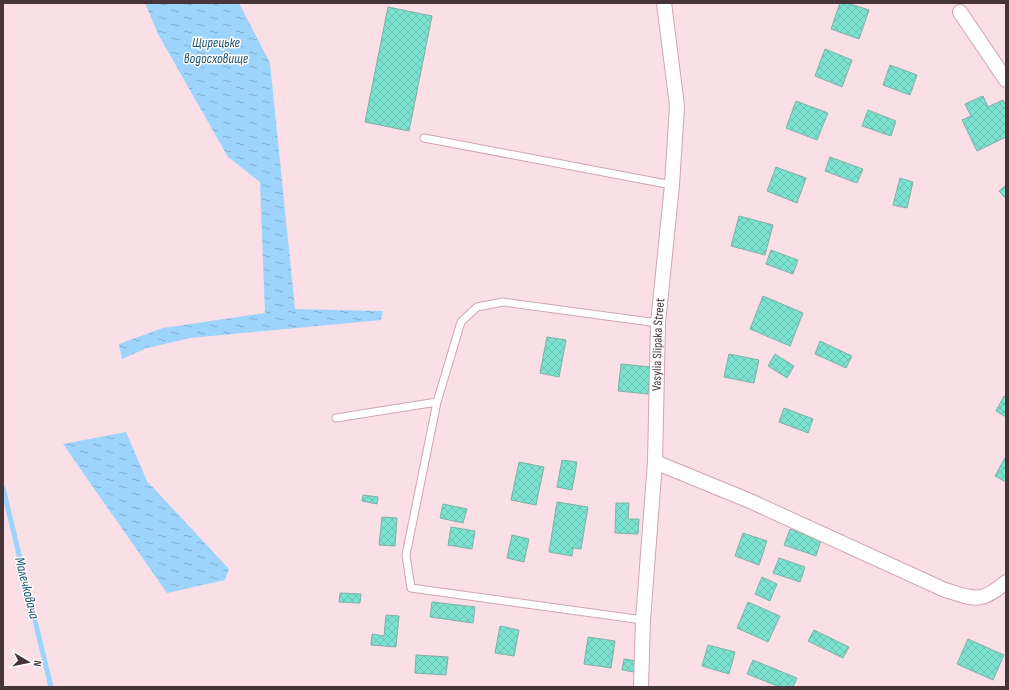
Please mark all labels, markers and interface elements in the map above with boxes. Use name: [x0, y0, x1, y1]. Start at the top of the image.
water label: Щирецьке водосховище: [184, 34, 249, 67]
street label: Vasylia Slipaka Street: [649, 297, 668, 391]
water label: Малечковача: [11, 555, 43, 621]
north arrow: [8, 642, 48, 682]
text: N: [30, 660, 44, 668]

